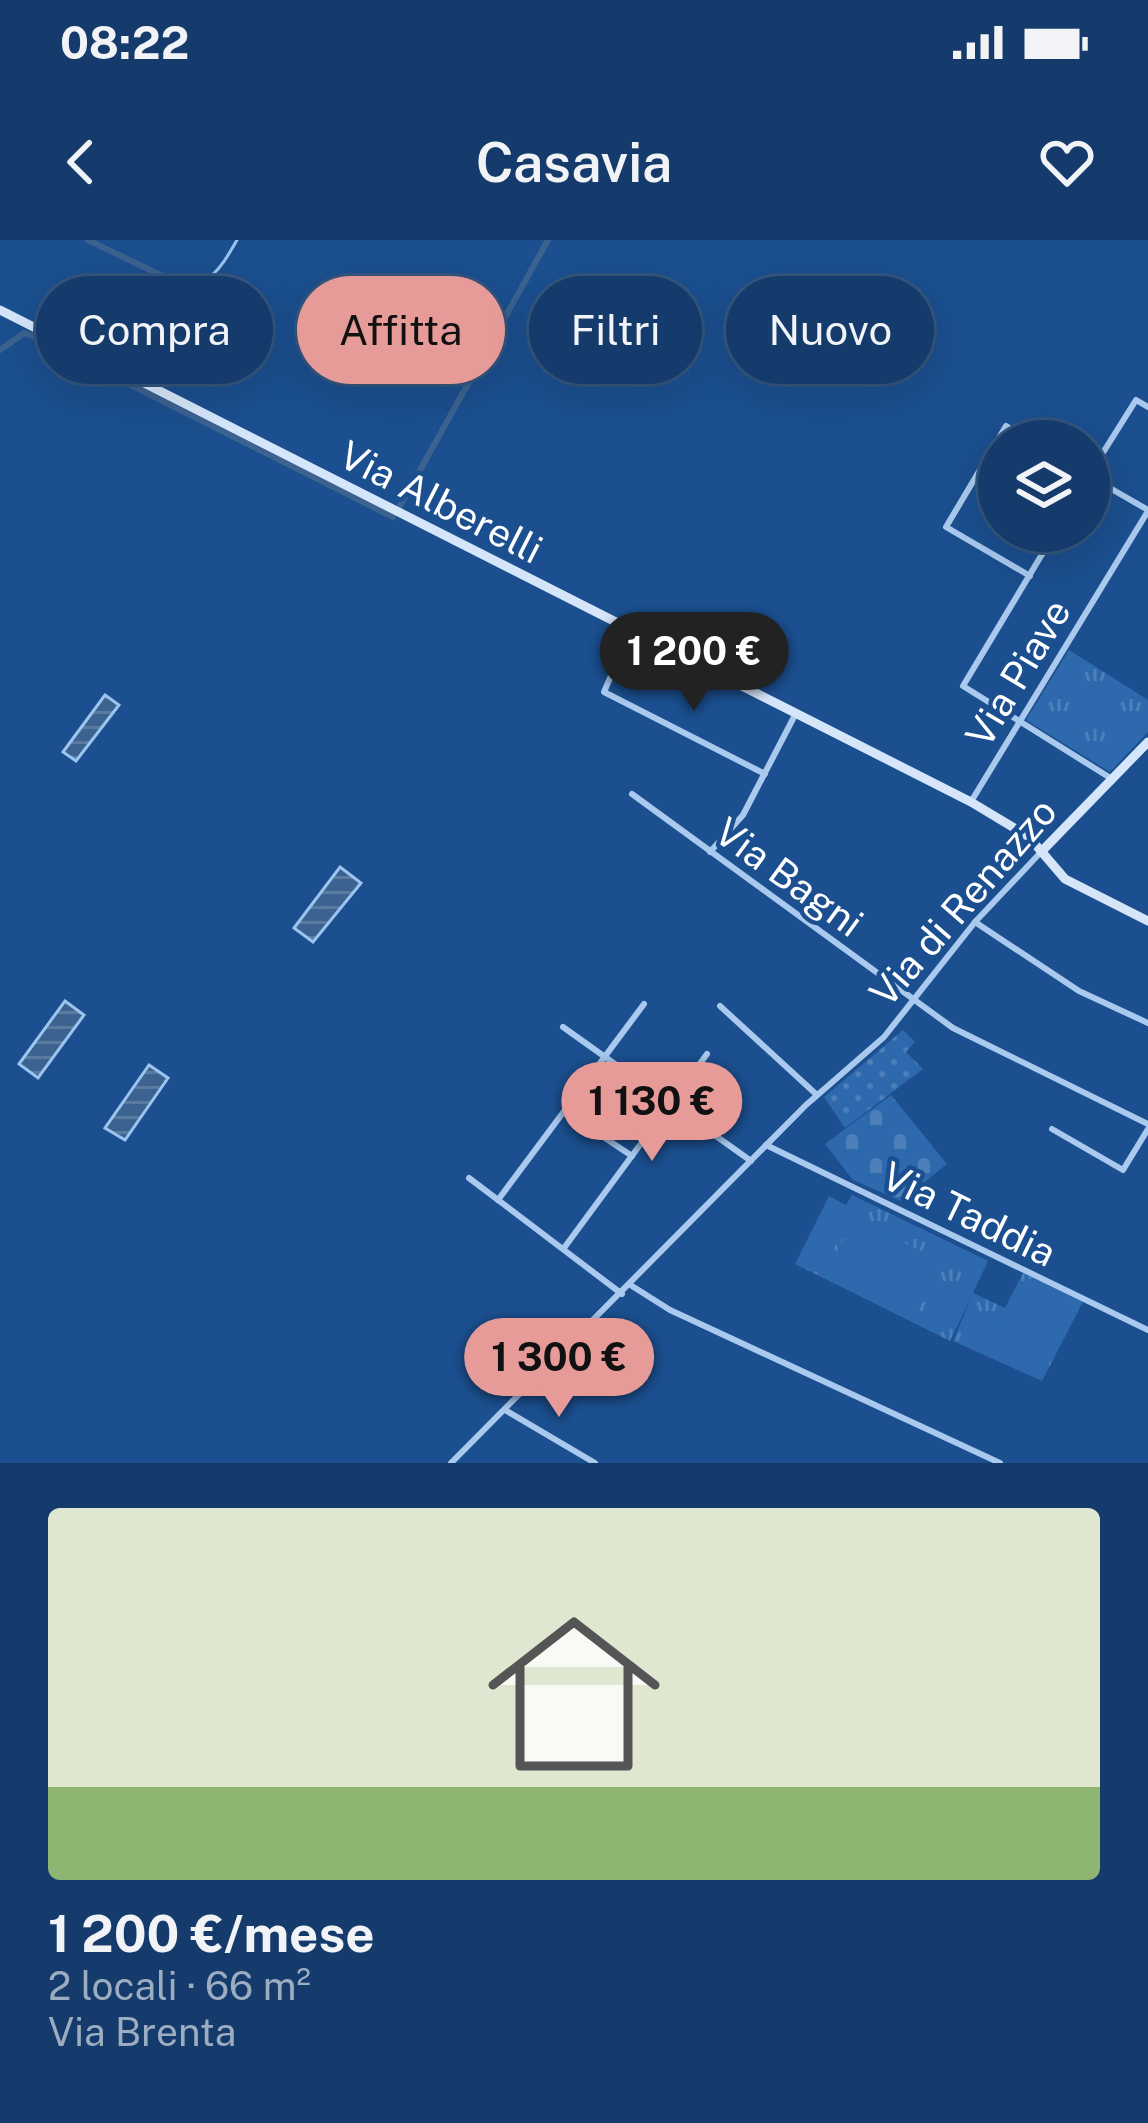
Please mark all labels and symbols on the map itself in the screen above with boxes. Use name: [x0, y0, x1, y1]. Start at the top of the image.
street label: Via Alberelli: [332, 431, 550, 573]
street label: Via Piave: [956, 591, 1080, 755]
pin: 1 200 €: [583, 612, 805, 714]
street label: Via di Renazzo: [860, 789, 1066, 1015]
street label: Via Bagni: [706, 808, 872, 946]
pin: 1 130 €: [541, 1062, 763, 1164]
street label: Via Taddia: [875, 1152, 1063, 1276]
pin: 1 300 €: [448, 1318, 670, 1420]

